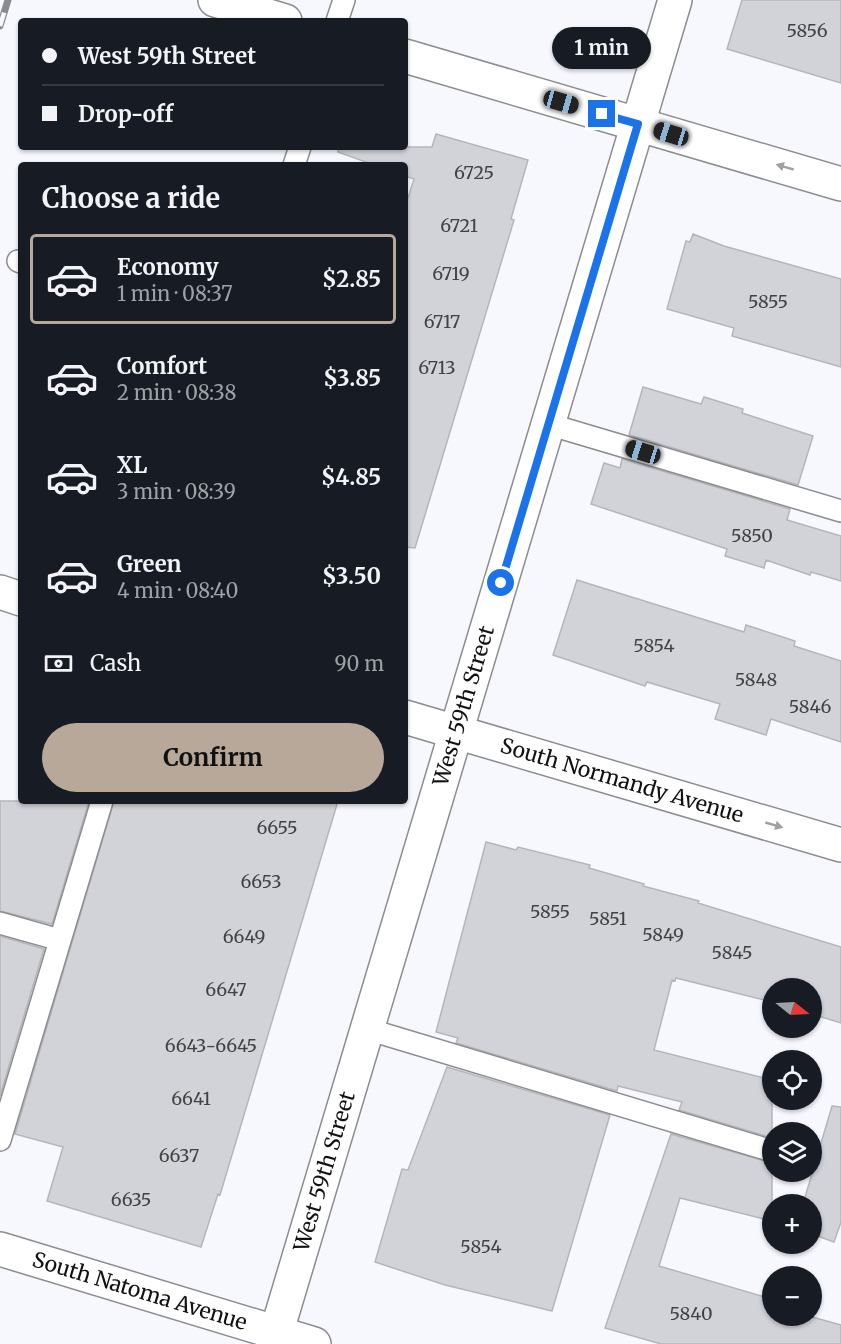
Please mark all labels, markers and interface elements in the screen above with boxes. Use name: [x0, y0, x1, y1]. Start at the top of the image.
house number: 5856: [786, 19, 828, 42]
callout: 1 min: [552, 27, 652, 69]
text: 1 min: [574, 35, 629, 60]
text: West 59th Street: [78, 42, 256, 70]
car: [541, 88, 581, 116]
text: Drop-off: [78, 100, 173, 128]
route end: [588, 100, 615, 127]
car: [651, 120, 691, 148]
house number: 6725: [454, 161, 494, 184]
one-way arrow: [776, 162, 794, 171]
text: Choose a ride: [42, 181, 220, 215]
house number: 6721: [440, 214, 478, 237]
icon: car: [45, 252, 99, 306]
text: Economy: [117, 253, 218, 281]
house number: 6719: [432, 262, 470, 285]
text: $2.85: [322, 265, 381, 293]
text: 1 min · 08:37: [117, 281, 233, 306]
house number: 5855: [748, 290, 788, 313]
house number: 6717: [424, 310, 460, 333]
icon: car: [45, 351, 99, 405]
text: Comfort: [117, 352, 207, 380]
house number: 6713: [418, 356, 456, 379]
text: $3.85: [323, 364, 381, 392]
text: 2 min · 08:38: [117, 380, 236, 405]
car: [623, 438, 663, 466]
icon: car: [45, 450, 99, 504]
text: XL: [117, 451, 147, 479]
text: $4.85: [321, 463, 381, 491]
text: 3 min · 08:39: [117, 479, 236, 504]
house number: 5850: [731, 524, 773, 547]
icon: car: [45, 549, 99, 603]
text: Green: [117, 550, 181, 578]
text: $3.50: [322, 562, 381, 590]
route start: [487, 569, 514, 596]
text: 4 min · 08:40: [117, 578, 238, 603]
street label: West 59th Street: [426, 622, 500, 790]
house number: 5854: [633, 634, 675, 657]
icon: cash: [42, 647, 75, 680]
text: Cash: [90, 649, 141, 677]
text: 90 m: [334, 651, 384, 676]
house number: 5848: [735, 668, 777, 691]
house number: 5846: [789, 695, 831, 718]
button: Confirm: [42, 723, 384, 792]
street label: South Normandy Avenue: [497, 732, 747, 829]
house number: 6655: [256, 816, 298, 839]
one-way arrow: [765, 821, 783, 831]
house number: 6653: [241, 870, 281, 893]
house number: 5855: [530, 900, 570, 923]
house number: 5851: [589, 907, 627, 930]
house number: 5849: [642, 923, 684, 946]
house number: 6649: [223, 925, 265, 948]
house number: 5845: [712, 941, 752, 964]
house number: 6647: [205, 978, 247, 1001]
north arrow: [762, 978, 822, 1038]
map controls: [762, 978, 822, 1326]
house number: 6643-6645: [165, 1034, 257, 1057]
button: locate: [762, 1050, 822, 1110]
house number: 6641: [171, 1087, 211, 1110]
street label: West 59th Street: [287, 1088, 361, 1256]
button: layers: [762, 1122, 822, 1182]
house number: 6637: [159, 1144, 199, 1167]
house number: 6635: [111, 1188, 151, 1211]
button: +: [762, 1194, 822, 1254]
house number: 5854: [460, 1235, 502, 1258]
street label: South Natoma Avenue: [29, 1246, 250, 1336]
button: −: [762, 1266, 822, 1326]
house number: 5840: [669, 1302, 713, 1325]

